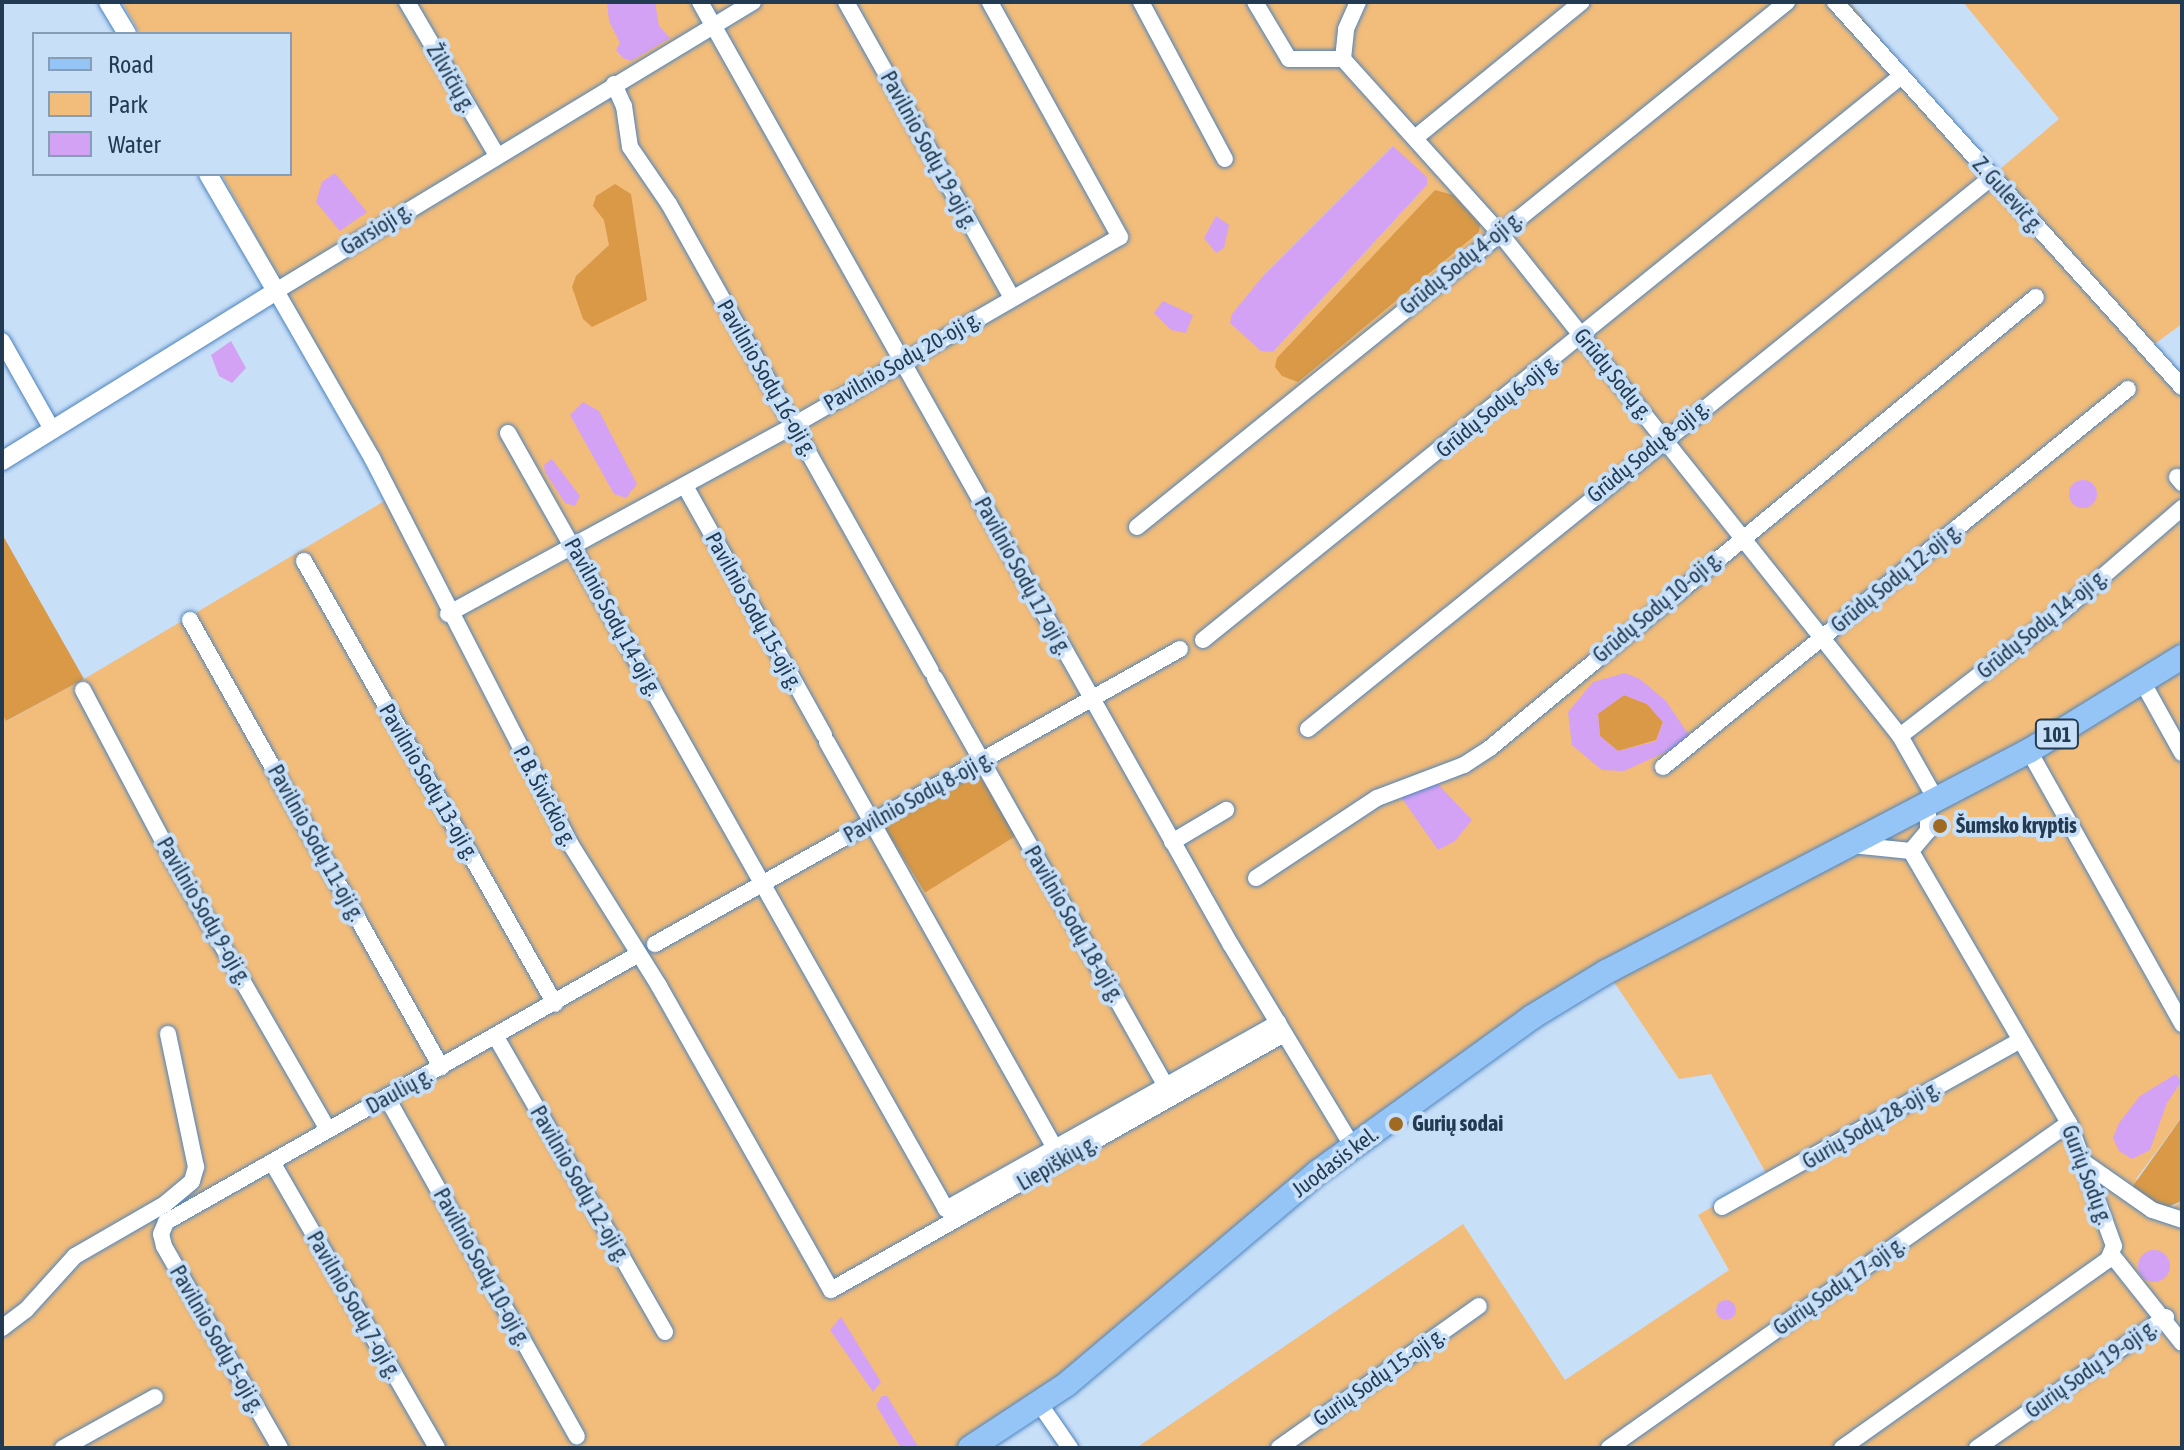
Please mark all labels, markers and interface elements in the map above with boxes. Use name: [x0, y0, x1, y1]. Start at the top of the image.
legend: [32, 32, 292, 176]
street label: Žilvičių g.: [421, 39, 481, 117]
text: Road: [108, 51, 154, 78]
street label: Pavilnio Sodų 19-oji g.: [875, 67, 983, 233]
text: Park: [108, 91, 148, 118]
text: Water: [108, 131, 161, 158]
street label: Z. Gulevič g.: [1967, 152, 2049, 238]
street label: Garsioji g.: [336, 197, 416, 261]
street label: Grūdų Sodų 4-oji g.: [1395, 206, 1527, 320]
street label: Pavilnio Sodų 16-oji g.: [711, 295, 823, 461]
street label: Pavilnio Sodų 20-oji g.: [819, 305, 985, 417]
street label: Grūdų Sodų g.: [1568, 323, 1658, 425]
street label: Grūdų Sodų 6-oji g.: [1431, 349, 1563, 463]
street label: Grūdų Sodų 8-oji g.: [1582, 394, 1714, 508]
street label: Pavilnio Sodų 17-oji g.: [969, 493, 1077, 659]
street label: Grūdų Sodų 12-oji g.: [1826, 518, 1966, 638]
street label: Pavilnio Sodų 15-oji g.: [700, 528, 808, 694]
street label: Pavilnio Sodų 14-oji g.: [559, 534, 667, 700]
street label: Grūdų Sodų 10-oji g.: [1587, 546, 1727, 668]
street label: Grūdų Sodų 14-oji g.: [1972, 564, 2112, 684]
street label: Pavilnio Sodų 13-oji g.: [373, 699, 485, 865]
road number: 101: [2033, 718, 2081, 750]
street label: P. B. Šivickio g.: [508, 741, 582, 851]
street label: Pavilnio Sodų 8-oji g.: [839, 745, 997, 849]
street label: Pavilnio Sodų 11-oji g.: [262, 760, 370, 926]
place label: Šumsko kryptis: [1956, 813, 2077, 839]
marker: Šumsko kryptis: [1931, 817, 1949, 835]
street label: Pavilnio Sodų 9-oji g.: [151, 833, 257, 989]
street label: Pavilnio Sodų 18-oji g.: [1018, 841, 1130, 1007]
street label: Daulių g.: [362, 1062, 436, 1120]
street label: Gurių Sodų 28-oji g.: [1798, 1075, 1944, 1175]
street label: Pavilnio Sodų 12-oji g.: [524, 1101, 636, 1267]
place label: Gurių sodai: [1412, 1111, 1503, 1137]
marker: Gurių sodai: [1387, 1115, 1405, 1133]
street label: Juodasis kel.: [1287, 1121, 1383, 1203]
street label: Gurių Sodų g.: [2056, 1121, 2118, 1229]
street label: Liepiškių g.: [1012, 1130, 1102, 1196]
street label: Pavilnio Sodų 10-oji g.: [428, 1184, 536, 1350]
street label: Pavilnio Sodų 7-oji g.: [301, 1227, 407, 1383]
street label: Gurių Sodų 17-oji g.: [1768, 1231, 1910, 1341]
street label: Pavilnio Sodų 5-oji g.: [164, 1261, 270, 1417]
street label: Gurių Sodų 19-oji g.: [2020, 1314, 2162, 1424]
street label: Gurių Sodų 15-oji g.: [1308, 1322, 1450, 1432]

